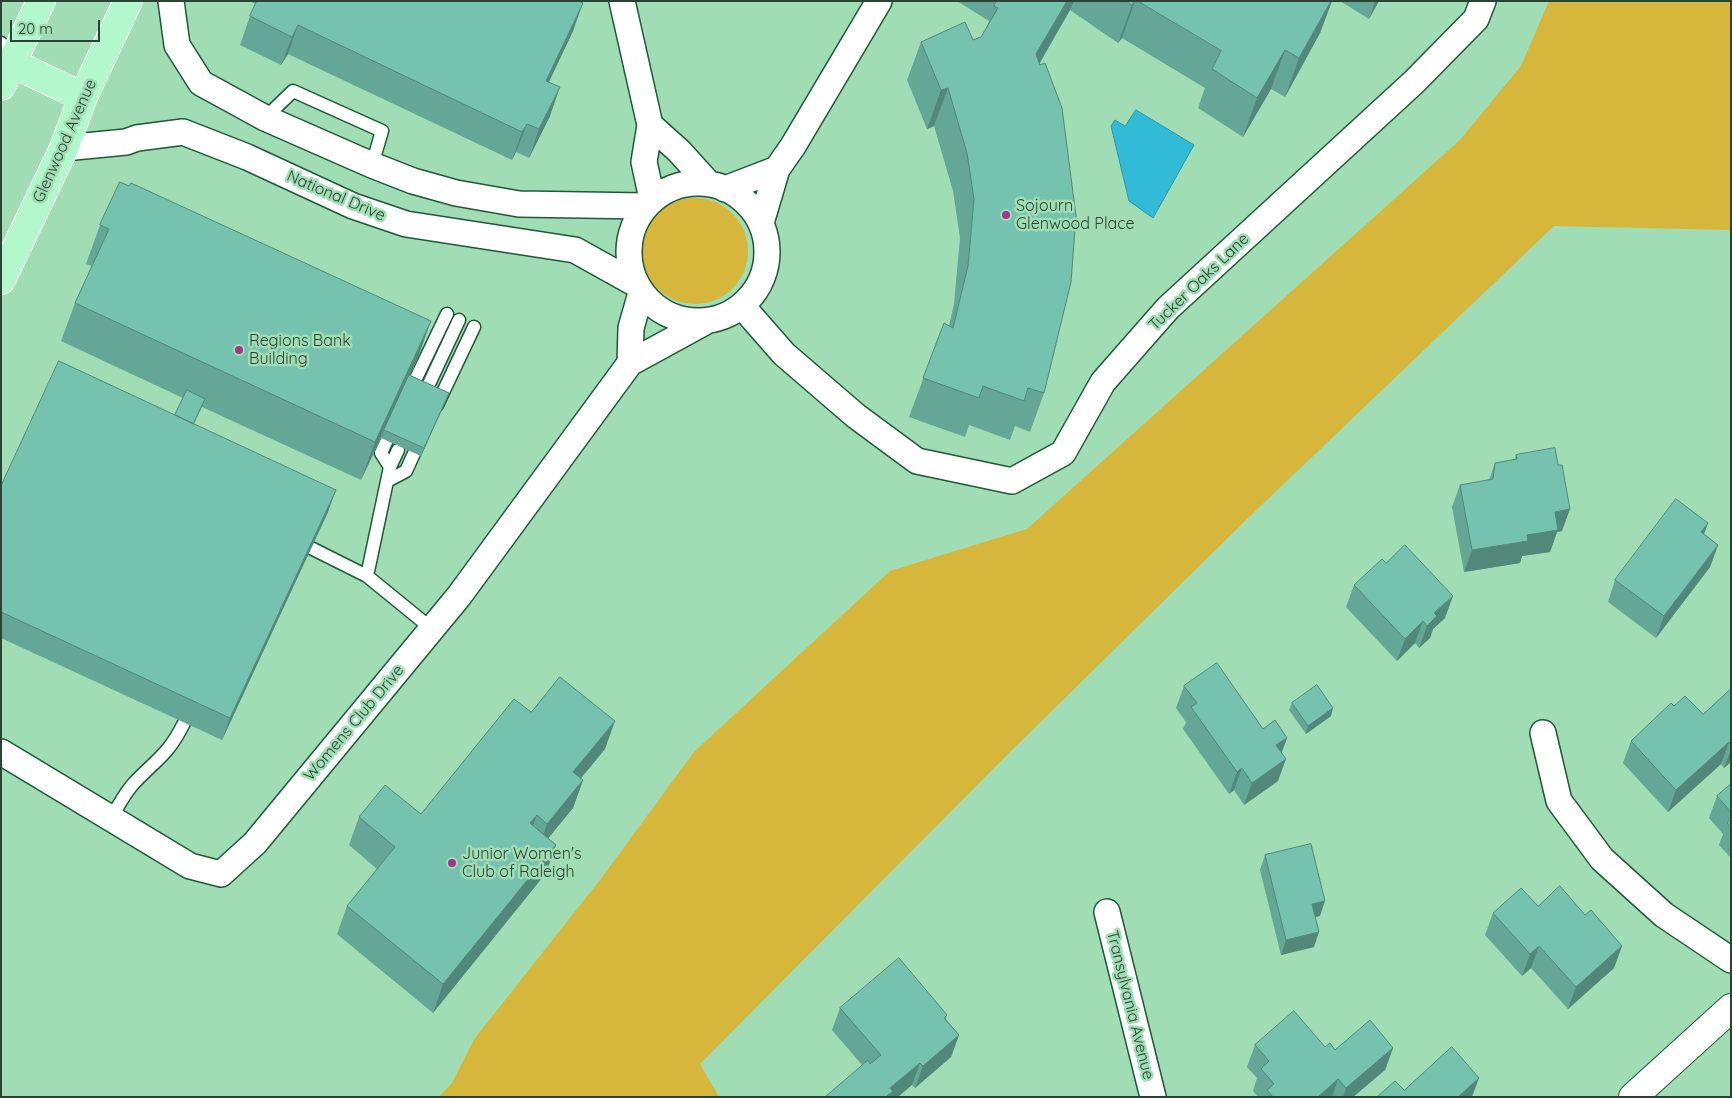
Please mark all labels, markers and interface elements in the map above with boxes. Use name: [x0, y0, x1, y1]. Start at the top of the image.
scale bar: [12, 10, 102, 42]
text: 20 m: [18, 19, 53, 38]
street label: Glenwood Avenue: [29, 76, 101, 206]
street label: National Drive: [284, 167, 388, 225]
place label: Sojourn Glenwood Place: [1016, 196, 1135, 234]
marker: Sojourn Glenwood Place: [1000, 209, 1012, 221]
street label: Tucker Oaks Lane: [1145, 229, 1253, 335]
place label: Regions Bank Building: [249, 331, 351, 369]
marker: Regions Bank Building: [233, 344, 245, 356]
street label: Womens Club Drive: [300, 661, 408, 785]
place label: Junior Women's Club of Raleigh: [462, 844, 581, 882]
marker: Junior Women's Club of Raleigh: [446, 857, 458, 869]
street label: Transylvania Avenue: [1102, 928, 1158, 1082]

